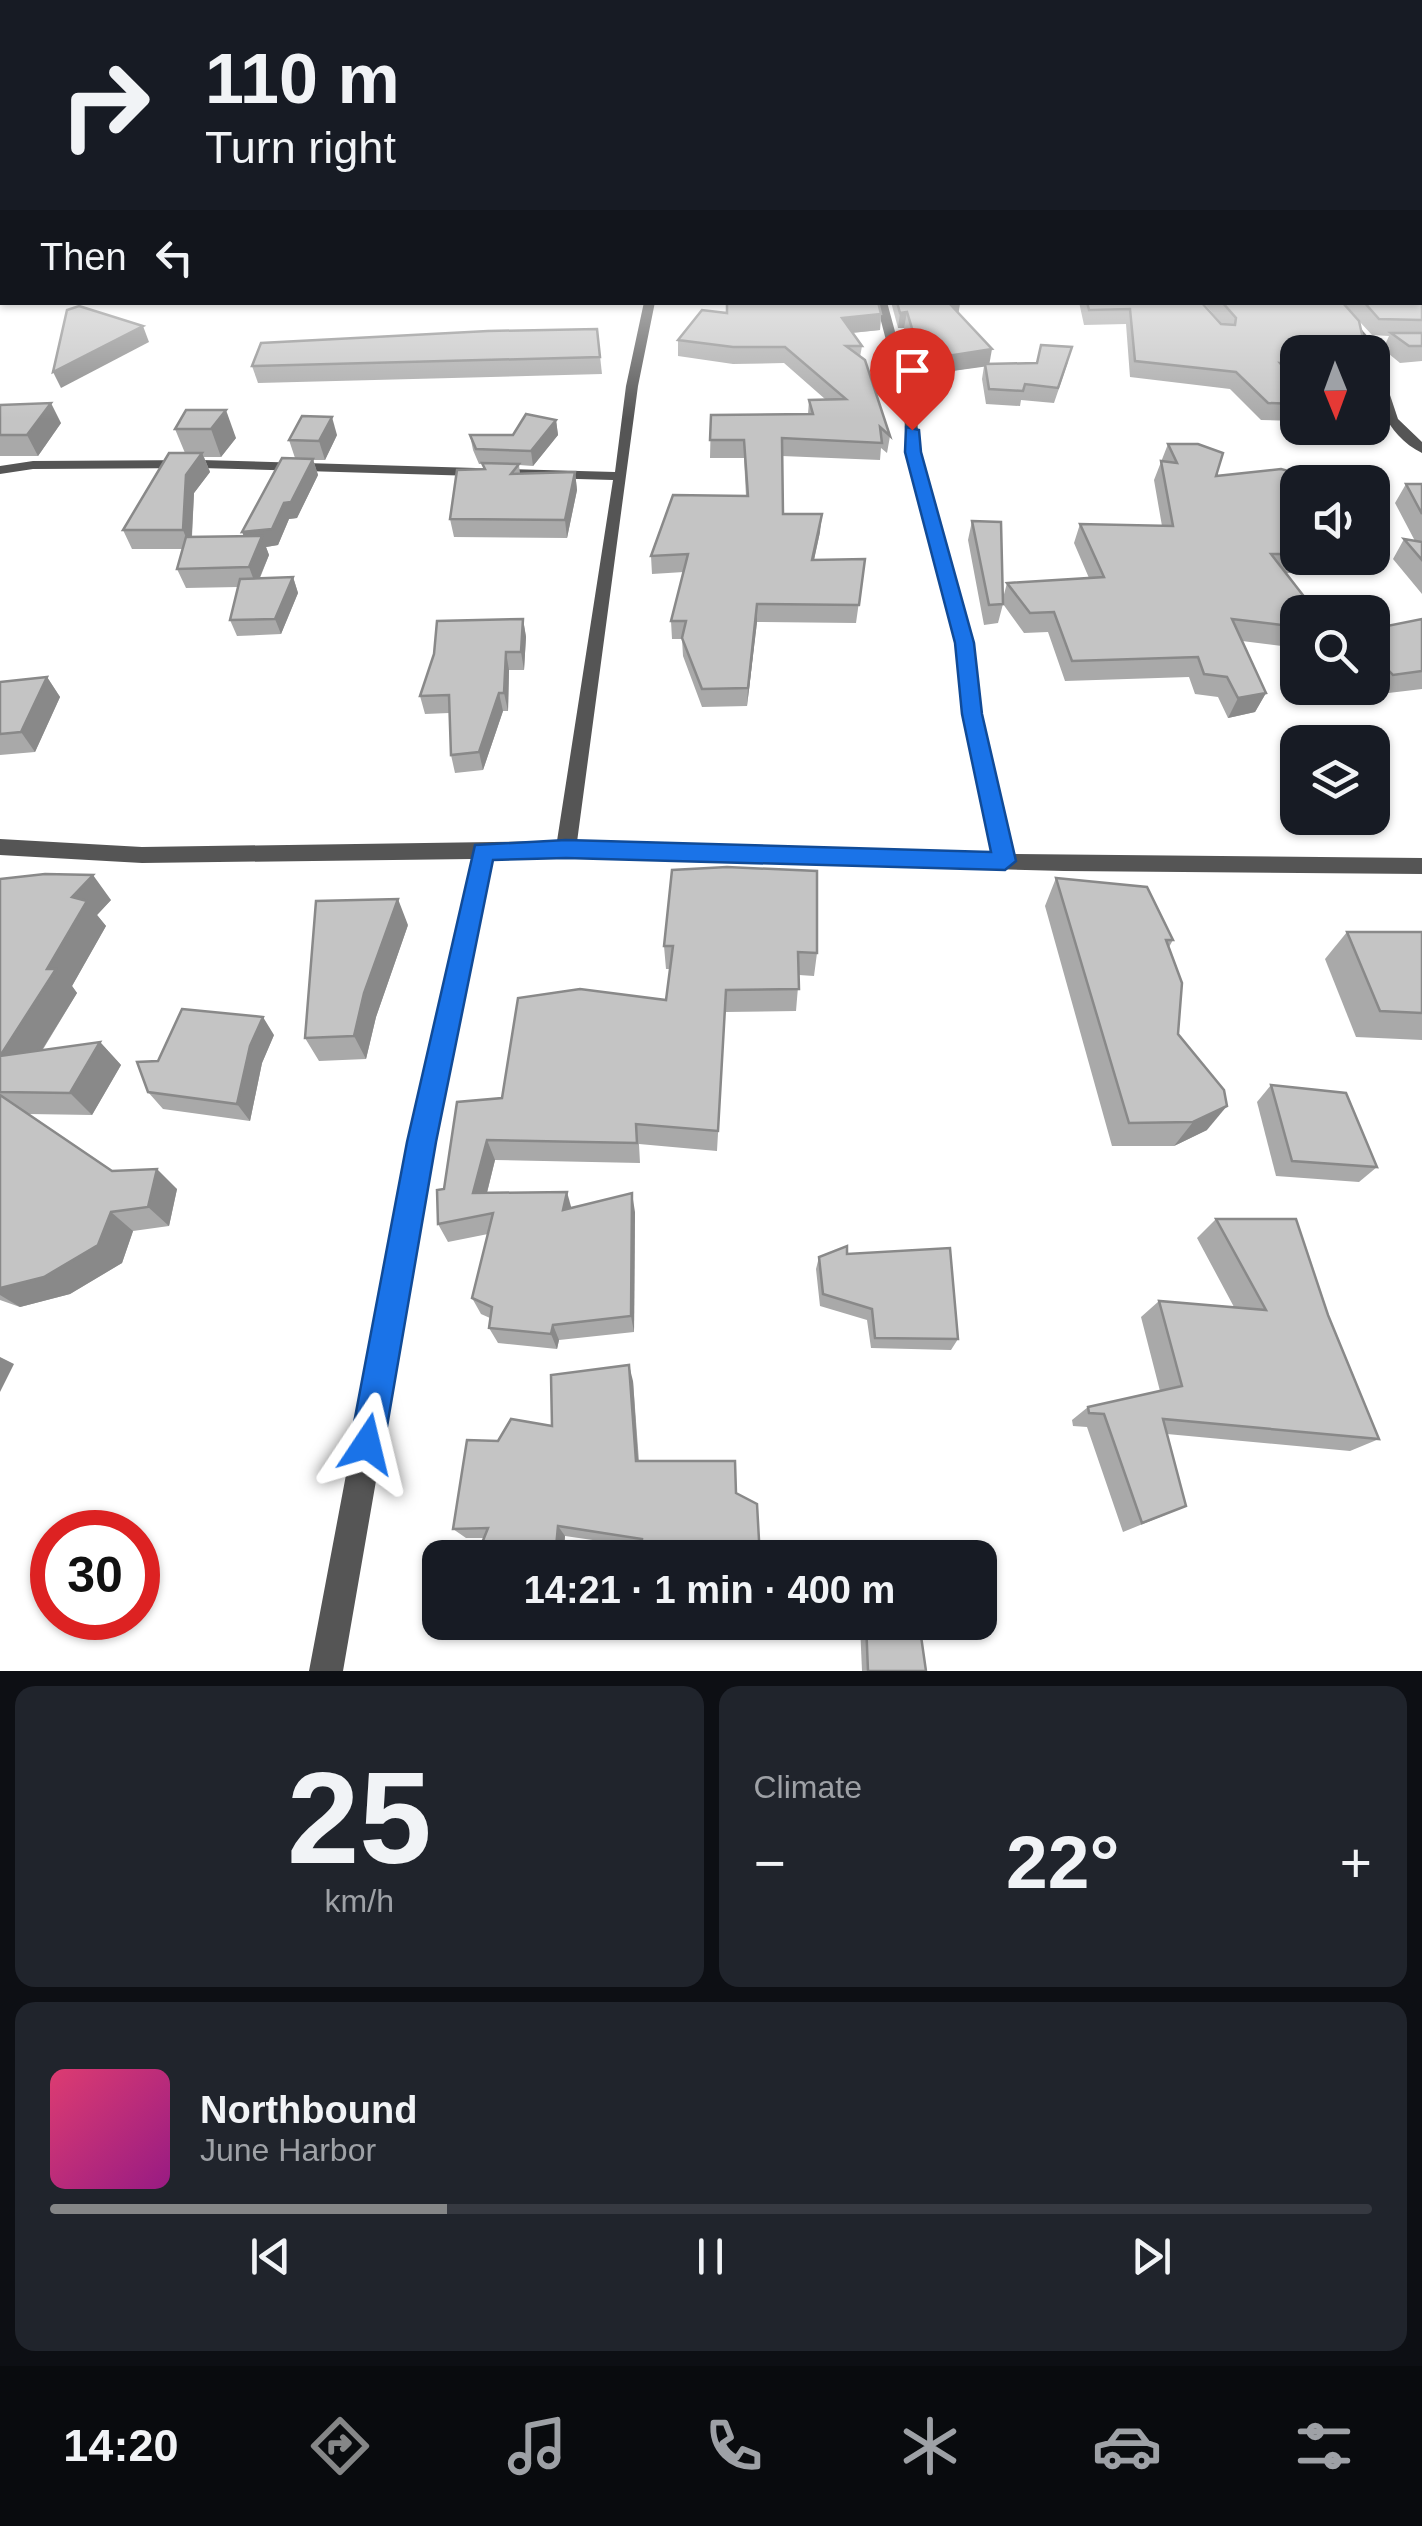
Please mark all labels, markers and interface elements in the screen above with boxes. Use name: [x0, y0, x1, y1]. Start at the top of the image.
icon: right: [40, 40, 170, 170]
text: 110 m: [205, 40, 400, 118]
text: Turn right: [205, 122, 396, 173]
icon: left: [147, 230, 202, 285]
text: Then: [40, 236, 127, 278]
pin: [870, 328, 955, 431]
north arrow: [1280, 335, 1390, 445]
map controls: [1280, 335, 1390, 835]
icon: arrive: [885, 343, 940, 398]
button: sound: [1280, 465, 1390, 575]
button: search: [1280, 595, 1390, 705]
button: layers: [1280, 725, 1390, 835]
position arrow: [315, 1392, 419, 1496]
speed limit sign: 30: [30, 1510, 160, 1640]
text: 14:21 · 1 min · 400 m: [524, 1569, 895, 1611]
text: 25: [287, 1745, 432, 1891]
text: Climate: [754, 1769, 862, 1805]
text: 22°: [1006, 1820, 1119, 1904]
text: −: [754, 1832, 786, 1894]
text: +: [1340, 1832, 1372, 1894]
text: km/h: [325, 1883, 394, 1919]
text: Northbound: [200, 2089, 417, 2131]
text: June Harbor: [200, 2132, 376, 2168]
icon: previous: [243, 2229, 298, 2284]
icon: pause: [683, 2229, 738, 2284]
icon: next: [1124, 2229, 1179, 2284]
icon: directions: [305, 2411, 375, 2481]
icon: music: [502, 2411, 572, 2481]
icon: phone: [699, 2411, 769, 2481]
icon: climate: [895, 2411, 965, 2481]
icon: car: [1092, 2411, 1162, 2481]
icon: filters: [1289, 2411, 1359, 2481]
text: 14:20: [63, 2420, 178, 2471]

